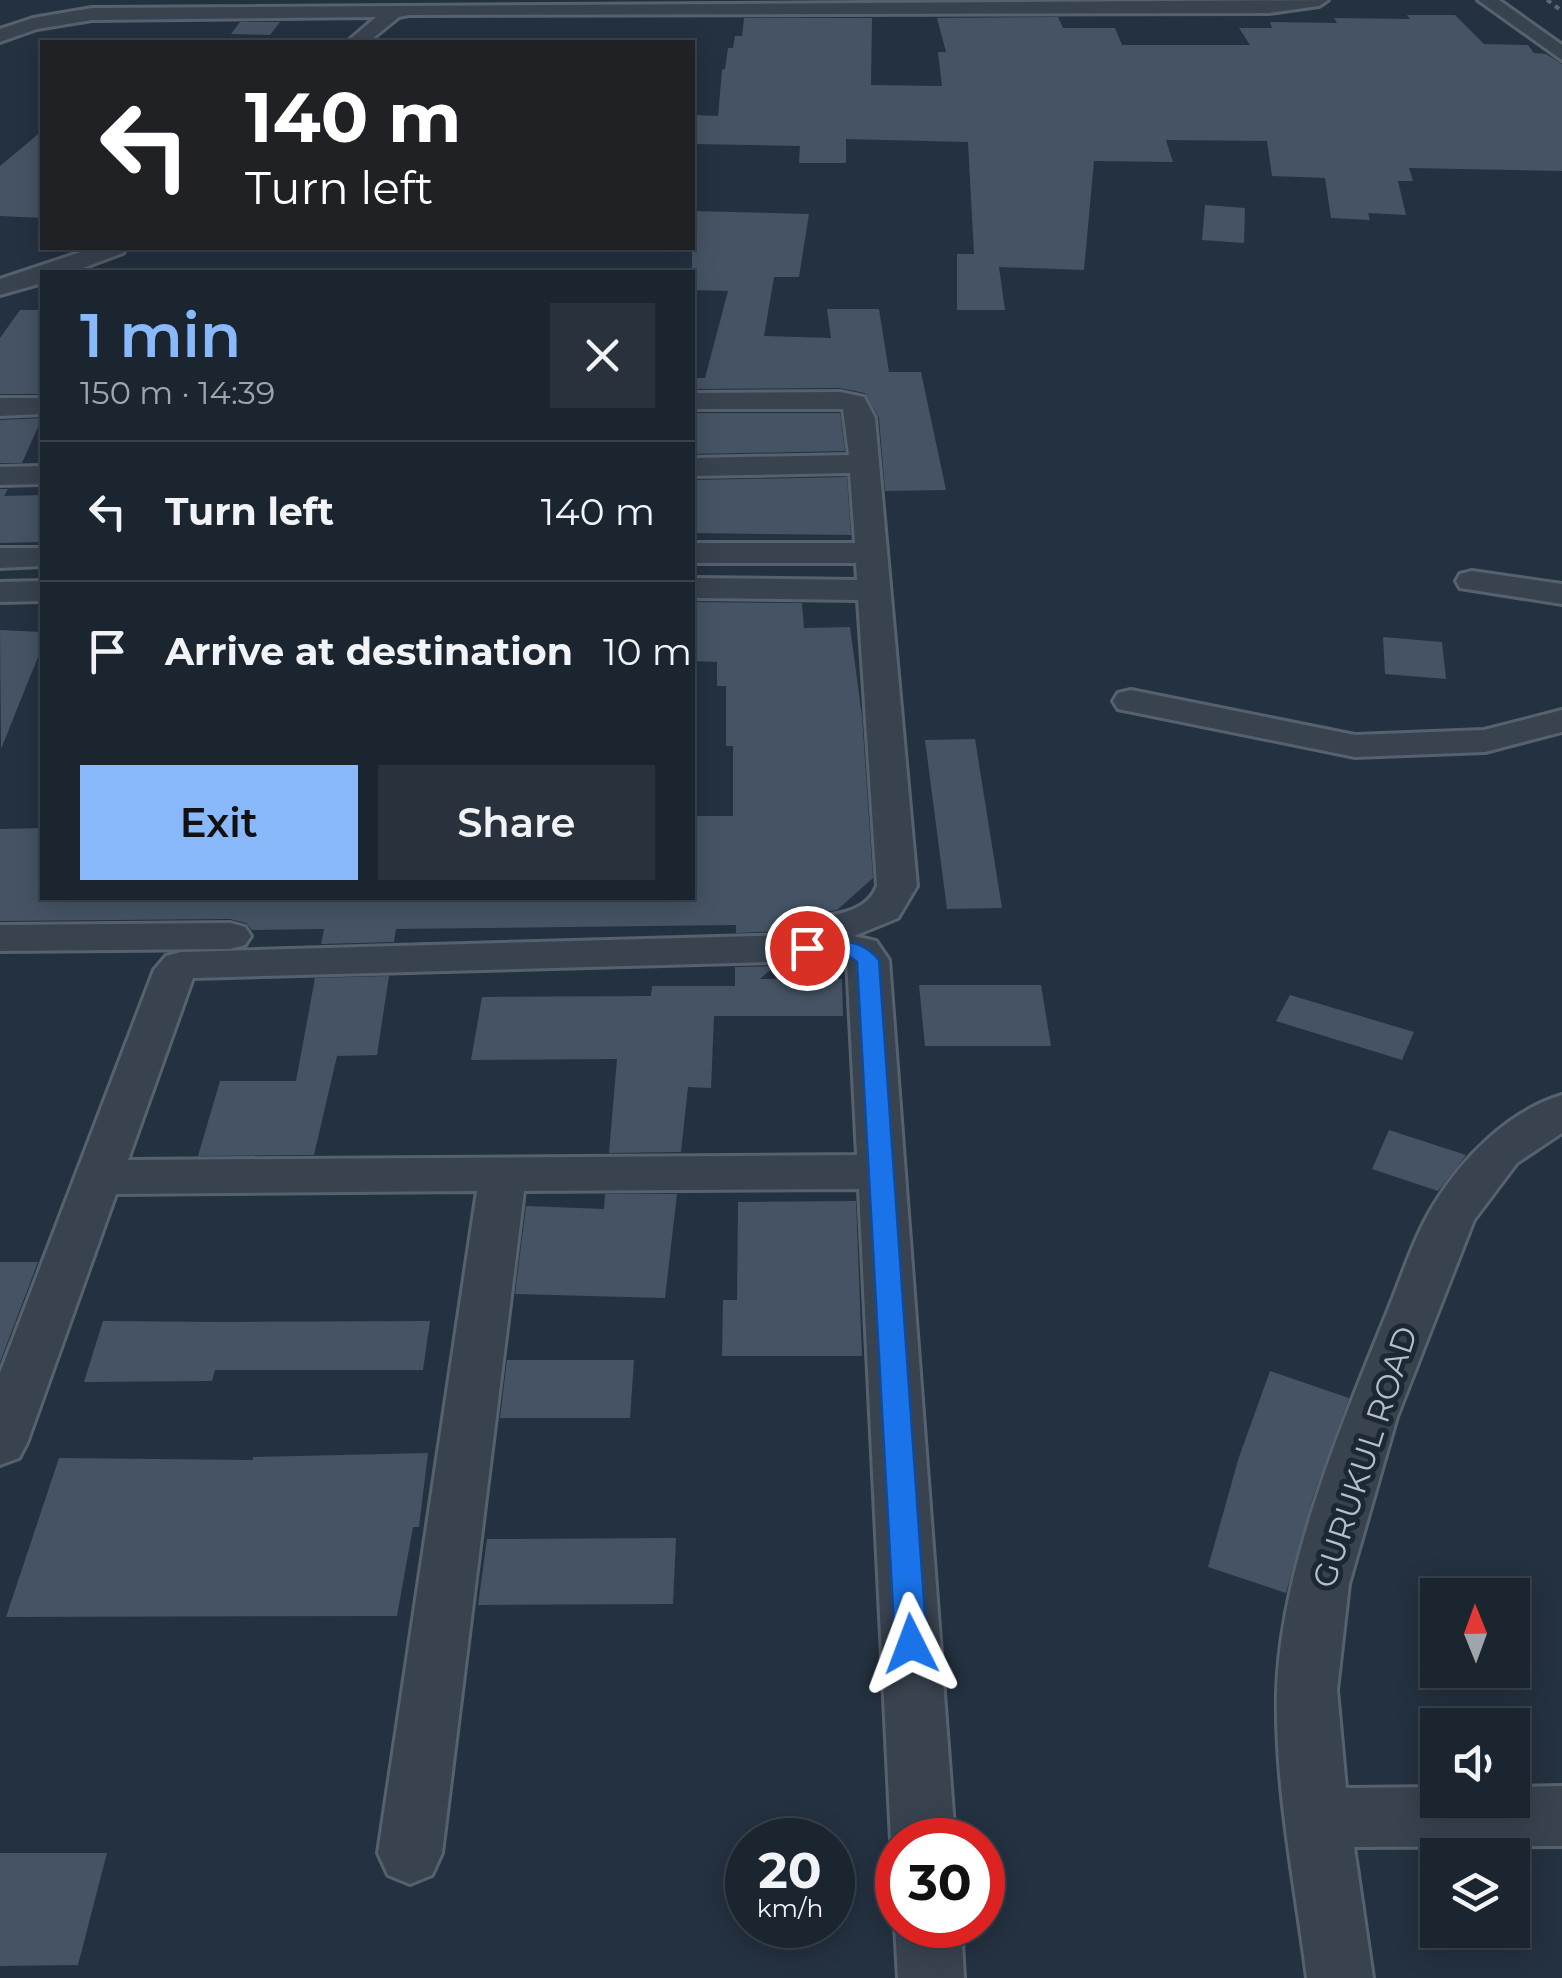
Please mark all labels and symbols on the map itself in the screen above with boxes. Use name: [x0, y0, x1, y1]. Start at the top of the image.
pin: [765, 906, 850, 991]
street label: GURUKUL ROAD: [1304, 1321, 1425, 1593]
north arrow: [1420, 1578, 1530, 1688]
position arrow: [859, 1592, 963, 1696]
speed limit sign: 30: [875, 1818, 1005, 1948]

